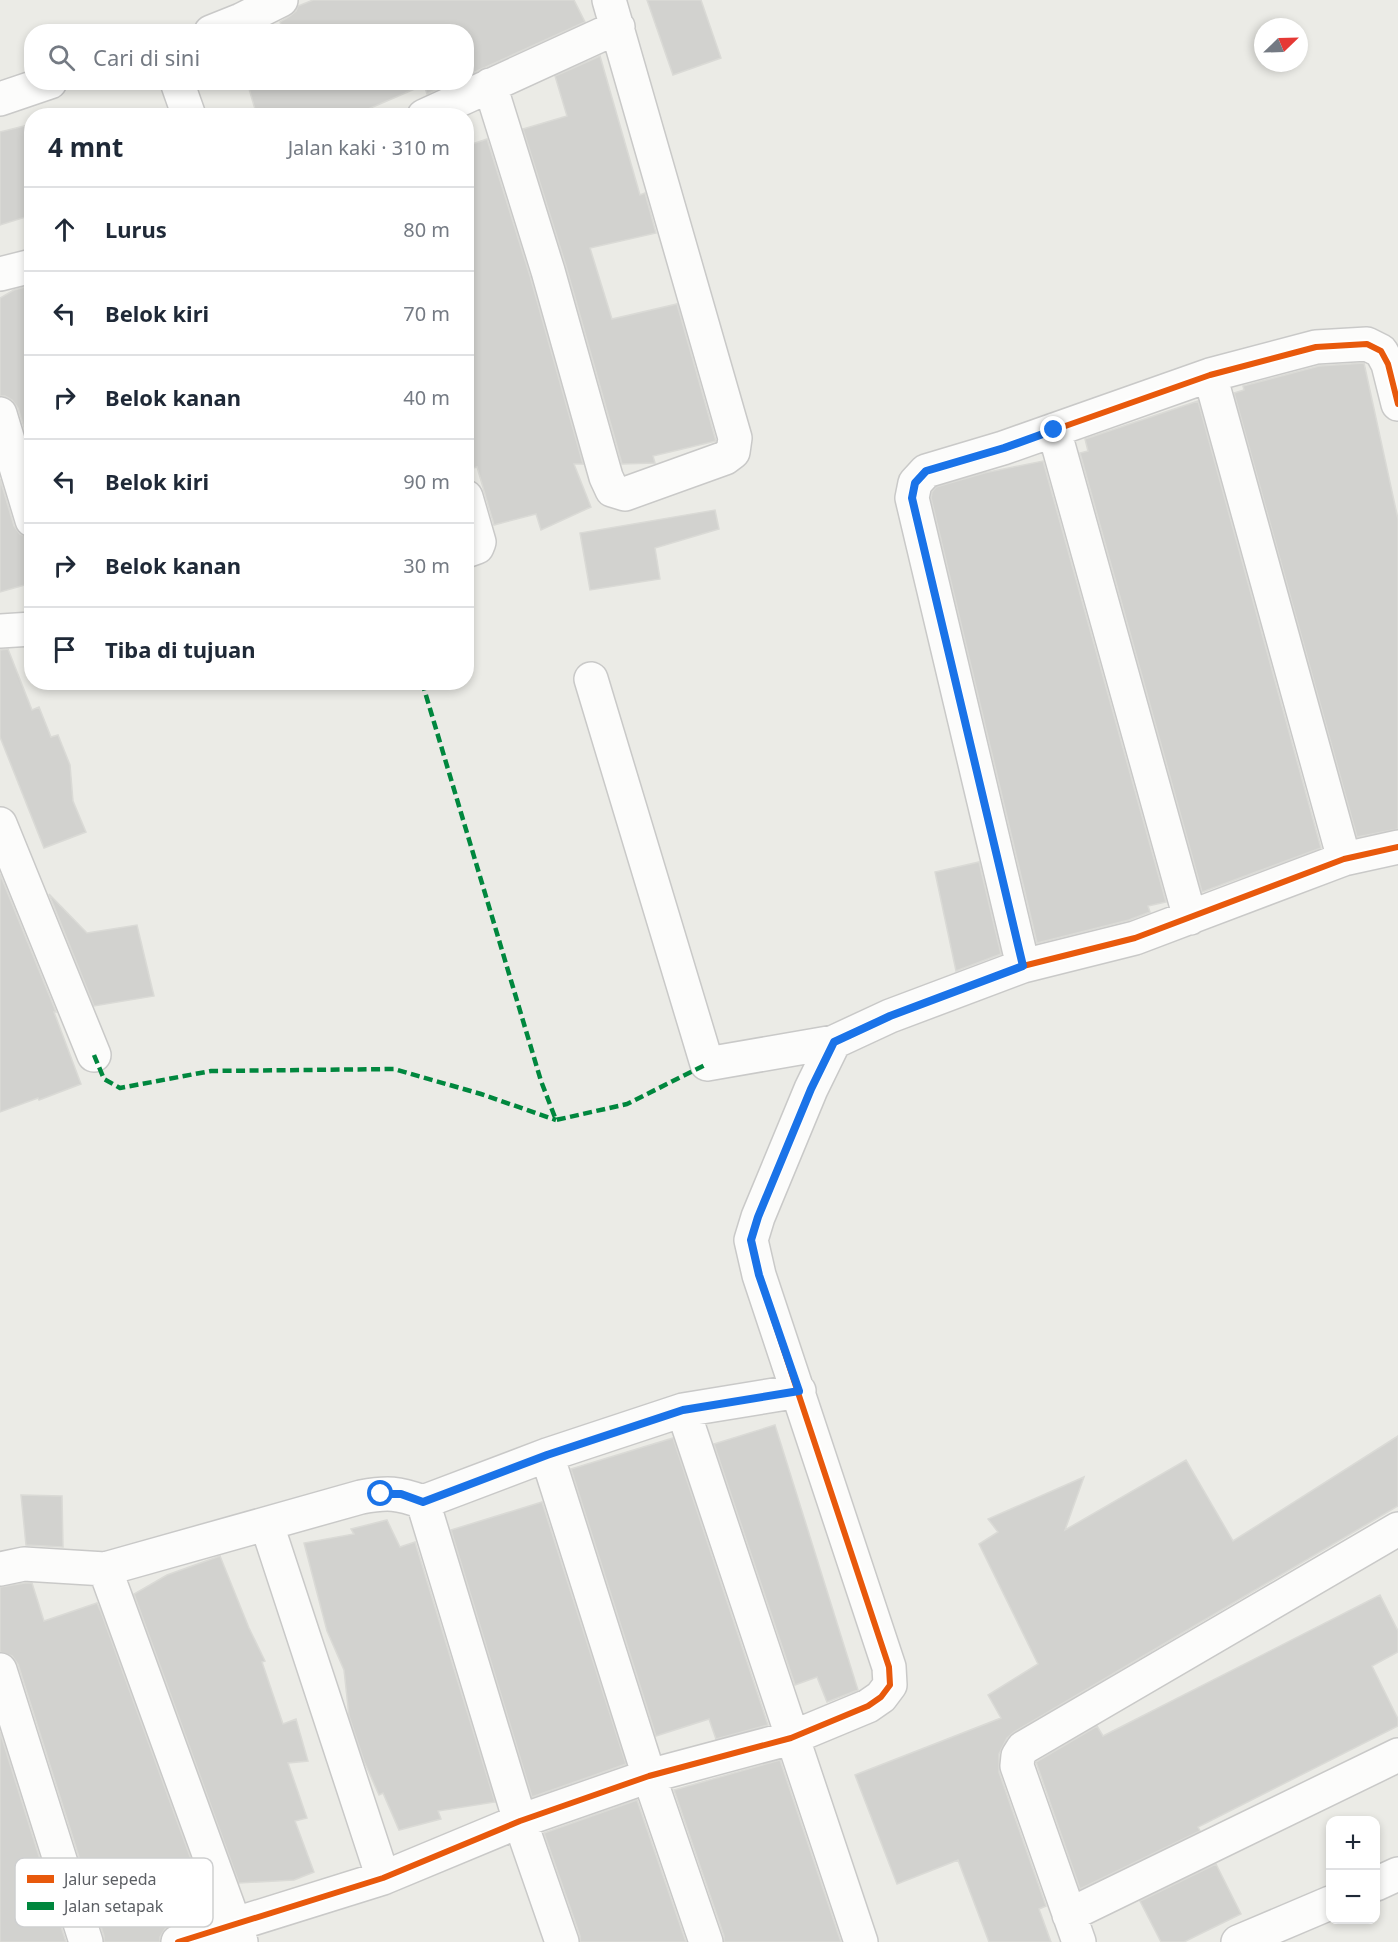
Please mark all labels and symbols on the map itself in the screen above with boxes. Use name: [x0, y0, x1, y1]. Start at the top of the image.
north arrow: [1254, 18, 1308, 72]
route end: [1040, 416, 1066, 442]
route start: [367, 1480, 393, 1506]
legend: [15, 1858, 213, 1927]
text: Jalur sepeda: [62, 1868, 157, 1890]
text: Jalan setapak: [62, 1895, 164, 1917]

